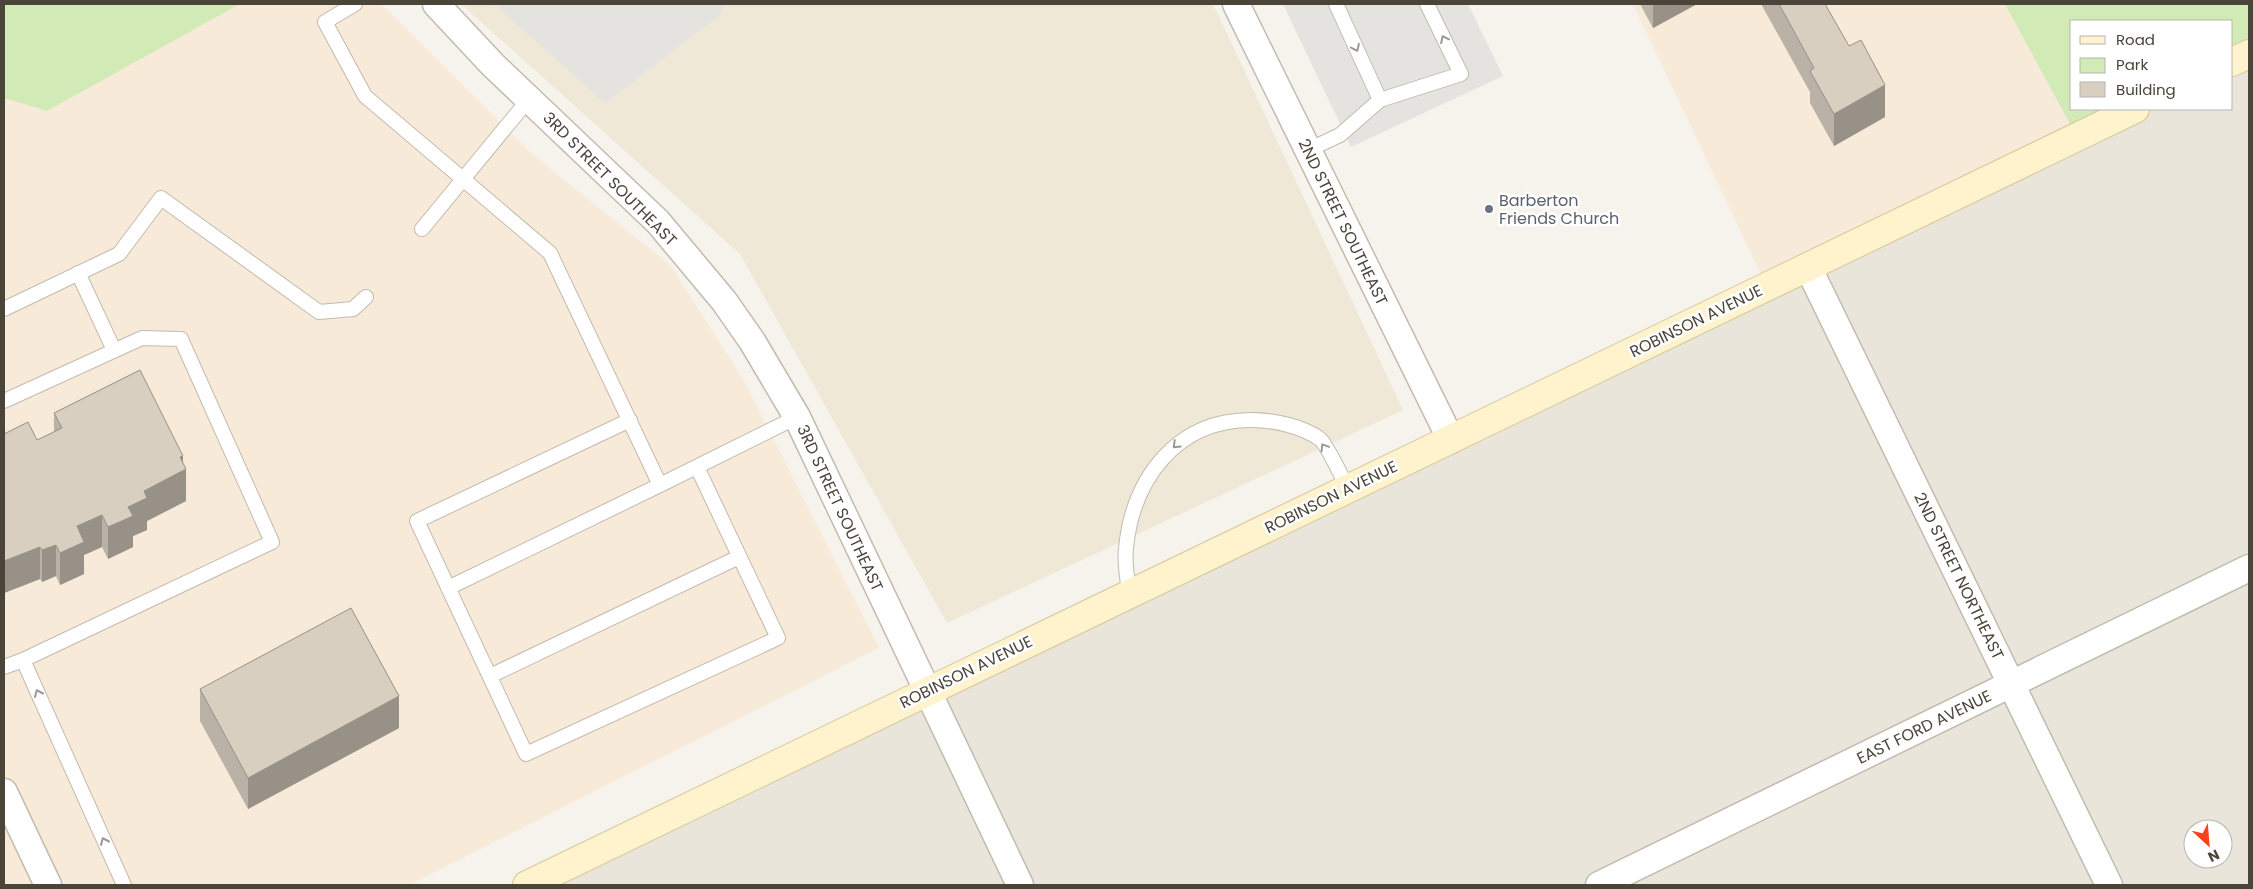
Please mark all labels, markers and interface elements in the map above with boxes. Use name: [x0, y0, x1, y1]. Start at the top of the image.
legend: [2070, 20, 2233, 110]
text: Road: [2116, 29, 2155, 50]
one-way arrow: [1440, 35, 1450, 44]
one-way arrow: [1350, 43, 1360, 52]
text: Park: [2116, 54, 2148, 75]
text: Building: [2116, 79, 2176, 100]
street label: 3RD STREET SOUTHEAST: [538, 107, 683, 252]
street label: 2ND STREET SOUTHEAST: [1293, 135, 1394, 309]
place label: Barberton Friends Church: [1499, 189, 1619, 230]
marker: Barberton Friends Church: [1483, 203, 1495, 215]
street label: ROBINSON AVENUE: [1626, 279, 1766, 363]
street label: 3RD STREET SOUTHEAST: [791, 421, 889, 595]
one-way arrow: [1173, 439, 1182, 448]
one-way arrow: [1321, 443, 1331, 452]
street label: ROBINSON AVENUE: [1261, 455, 1401, 539]
street label: 2ND STREET NORTHEAST: [1908, 489, 2010, 664]
street label: ROBINSON AVENUE: [896, 630, 1036, 714]
street label: EAST FORD AVENUE: [1853, 684, 1995, 770]
one-way arrow: [33, 689, 44, 698]
north arrow: [2183, 819, 2233, 869]
one-way arrow: [100, 837, 111, 846]
text: N: [2205, 844, 2223, 867]

